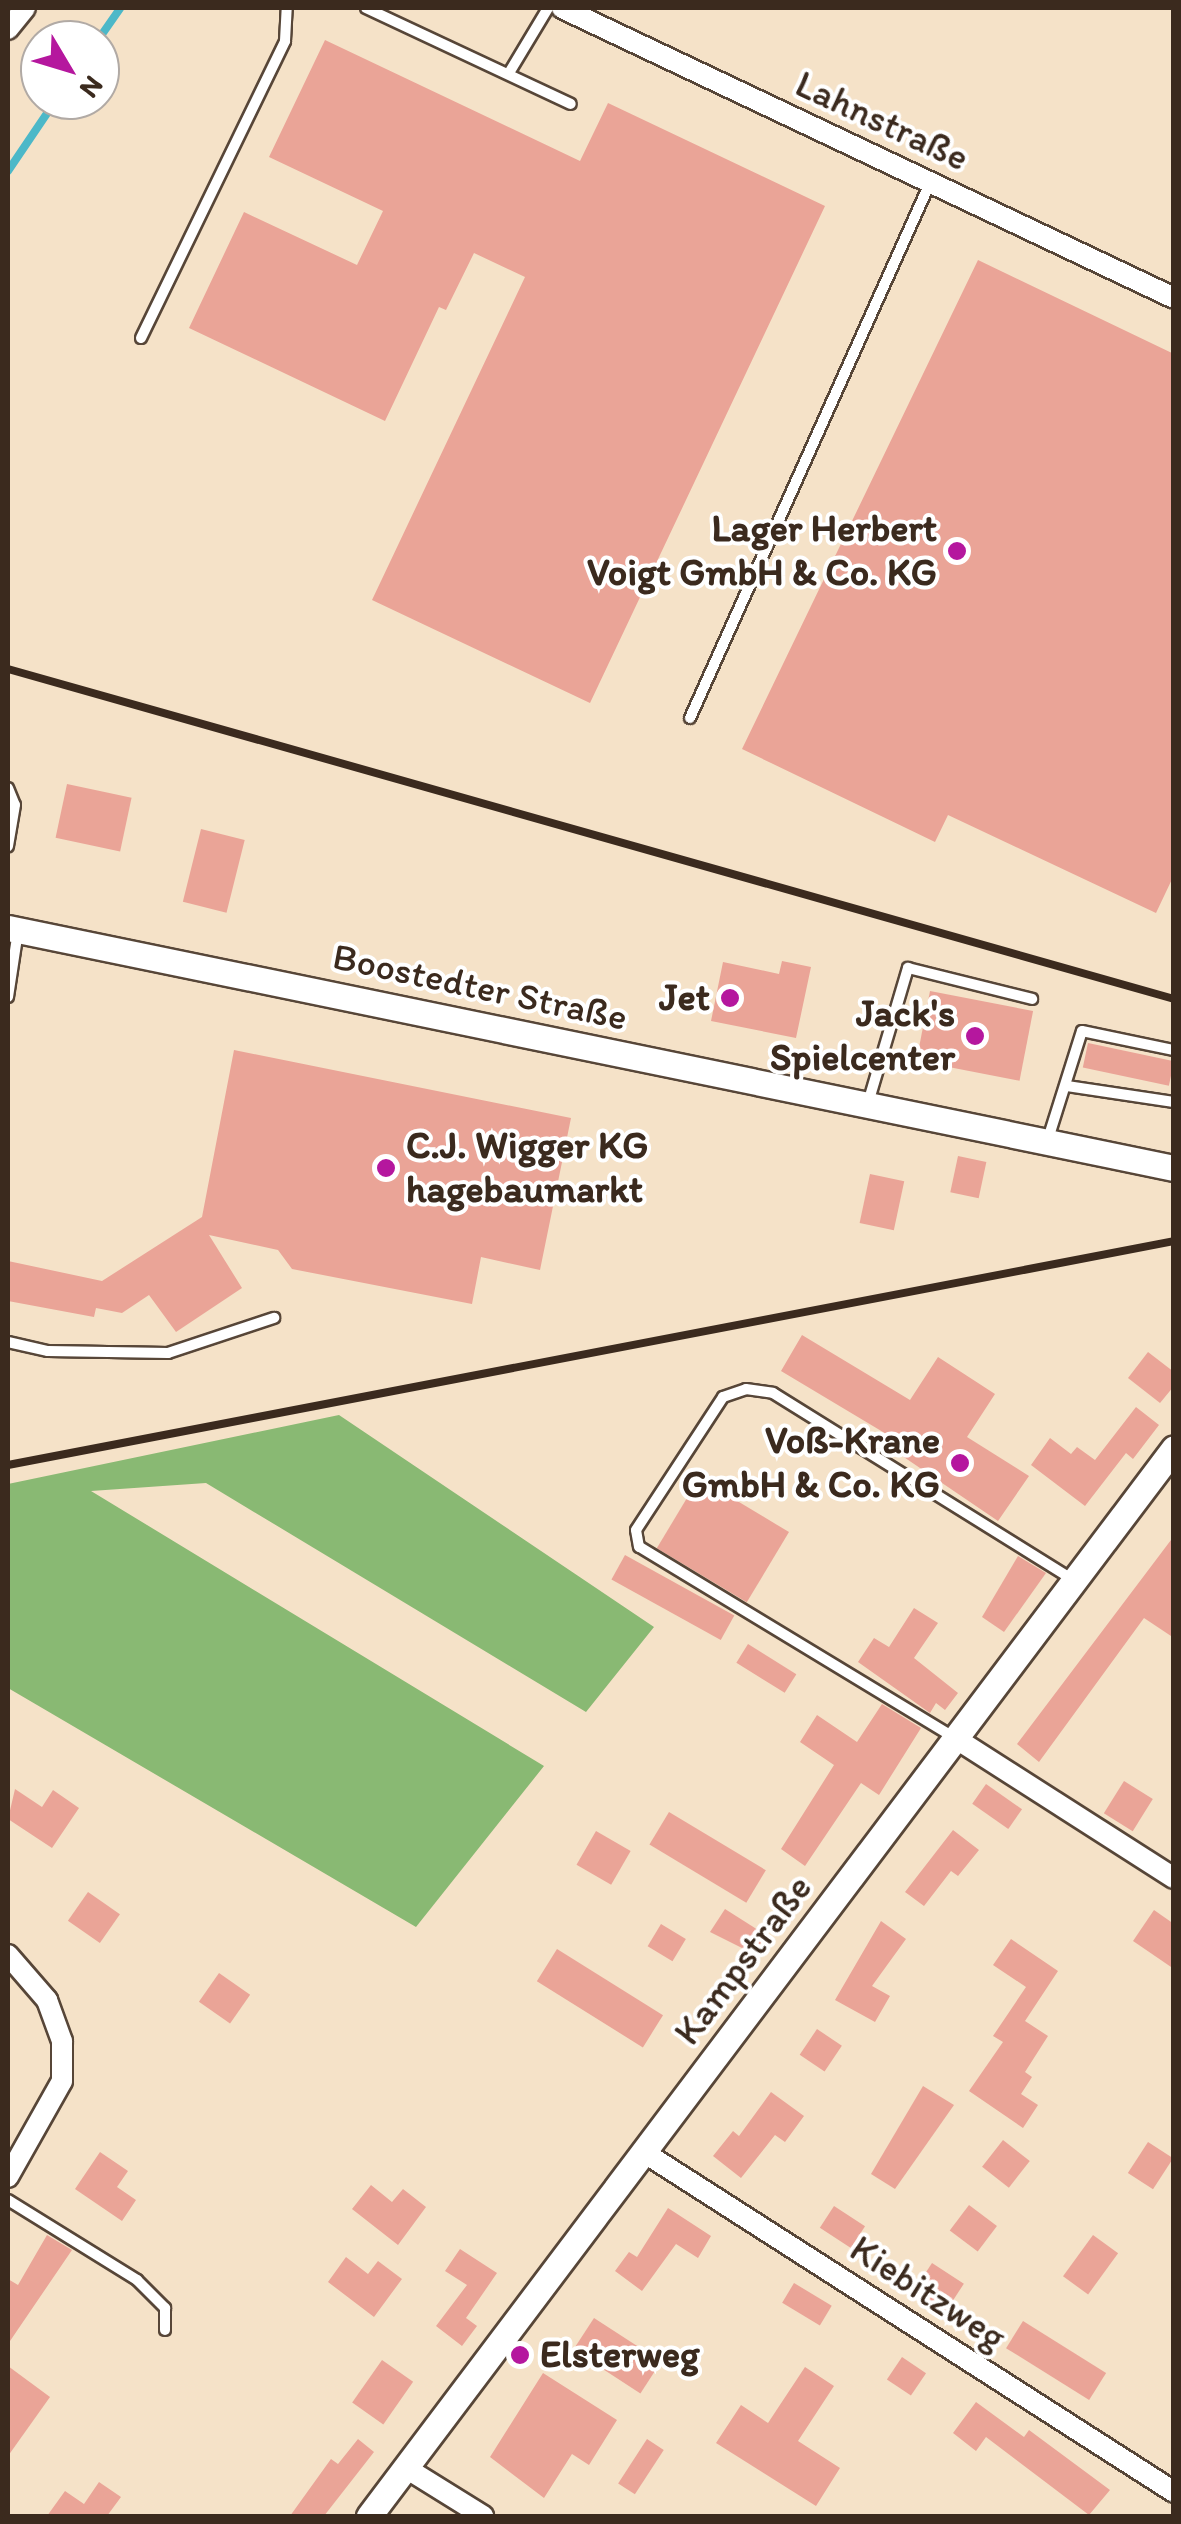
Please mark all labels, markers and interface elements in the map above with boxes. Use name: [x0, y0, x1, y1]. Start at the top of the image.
north arrow: [20, 20, 120, 120]
street label: Lahnstraße: [788, 61, 976, 181]
text: N: [73, 69, 111, 105]
place label: Lager Herbert Voigt GmbH & Co. KG: [587, 506, 937, 596]
marker: Lager Herbert Voigt GmbH & Co. KG: [946, 540, 968, 562]
street label: Boostedter Straße: [329, 934, 631, 1040]
place label: Jet: [659, 975, 710, 1021]
marker: Jet: [719, 987, 741, 1009]
place label: Jack's Spielcenter: [770, 991, 955, 1080]
marker: Jack's Spielcenter: [964, 1025, 986, 1047]
place label: C.J. Wigger KG hagebaumarkt: [406, 1123, 648, 1212]
marker: C.J. Wigger KG hagebaumarkt: [375, 1157, 397, 1179]
place label: Voß-Krane GmbH & Co. KG: [682, 1418, 940, 1508]
marker: Voß-Krane GmbH & Co. KG: [949, 1452, 971, 1474]
street label: Kampstraße: [664, 1866, 822, 2054]
street label: Kiebitzweg: [842, 2226, 1014, 2360]
place label: Elsterweg: [540, 2332, 700, 2378]
marker: Elsterweg: [509, 2344, 531, 2366]

